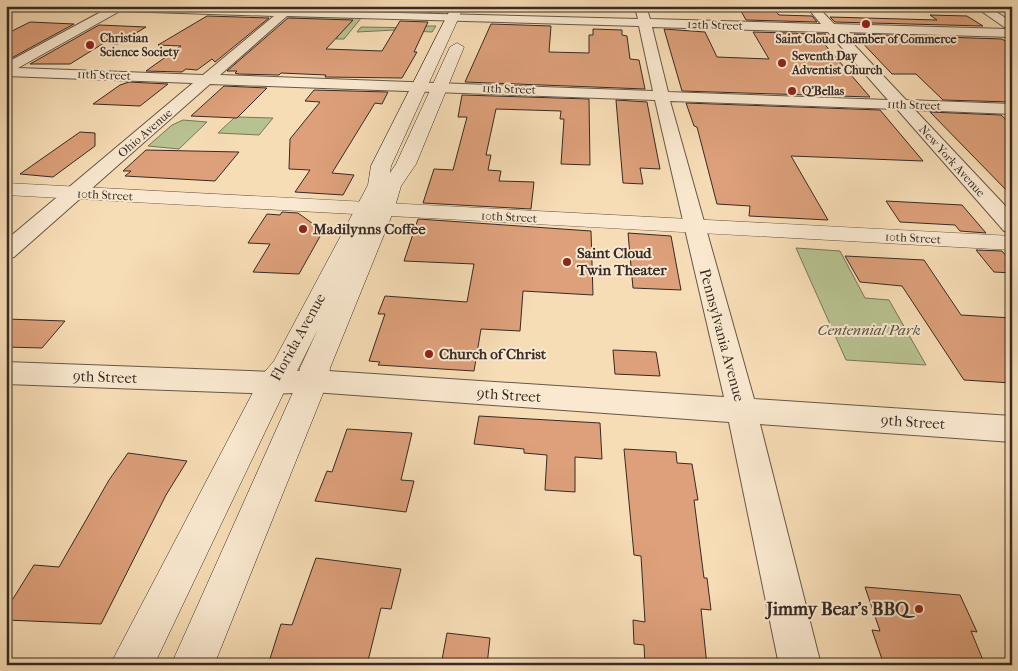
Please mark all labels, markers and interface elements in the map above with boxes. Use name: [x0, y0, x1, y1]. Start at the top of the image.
street label: 12th Street: [687, 17, 744, 33]
marker: Saint Cloud Chamber of Commerce: [860, 18, 872, 30]
place label: Christian Science Society: [100, 31, 180, 60]
place label: Saint Cloud Chamber of Commerce: [775, 32, 957, 46]
marker: Christian Science Society: [84, 39, 96, 51]
place label: Seventh Day Adventist Church: [791, 49, 883, 77]
marker: Seventh Day Adventist Church: [776, 57, 788, 69]
street label: 11th Street: [77, 67, 132, 83]
street label: 11th Street: [482, 81, 537, 97]
place label: Q'Bellas: [802, 84, 845, 98]
marker: Q'Bellas: [786, 85, 798, 97]
street label: 11th Street: [887, 97, 942, 113]
street label: Ohio Avenue: [115, 106, 175, 160]
street label: New York Avenue: [916, 122, 988, 200]
street label: 10th Street: [77, 187, 134, 203]
street label: 10th Street: [481, 209, 538, 225]
place label: Madilynns Coffee: [312, 220, 426, 238]
marker: Madilynns Coffee: [297, 223, 309, 235]
street label: 10th Street: [885, 230, 942, 246]
place label: Saint Cloud Twin Theater: [576, 244, 667, 279]
marker: Saint Cloud Twin Theater: [561, 256, 573, 268]
street label: Pennsylvania Avenue: [696, 267, 749, 404]
street label: Florida Avenue: [267, 290, 330, 384]
park label: Centennial Park: [817, 321, 921, 339]
place label: Church of Christ: [439, 345, 547, 363]
marker: Church of Christ: [423, 348, 435, 360]
street label: 9th Street: [72, 367, 138, 387]
street label: 9th Street: [476, 384, 542, 406]
street label: 9th Street: [880, 411, 946, 433]
place label: Jimmy Bear's BBQ: [764, 599, 915, 620]
marker: Jimmy Bear's BBQ: [913, 603, 925, 615]

